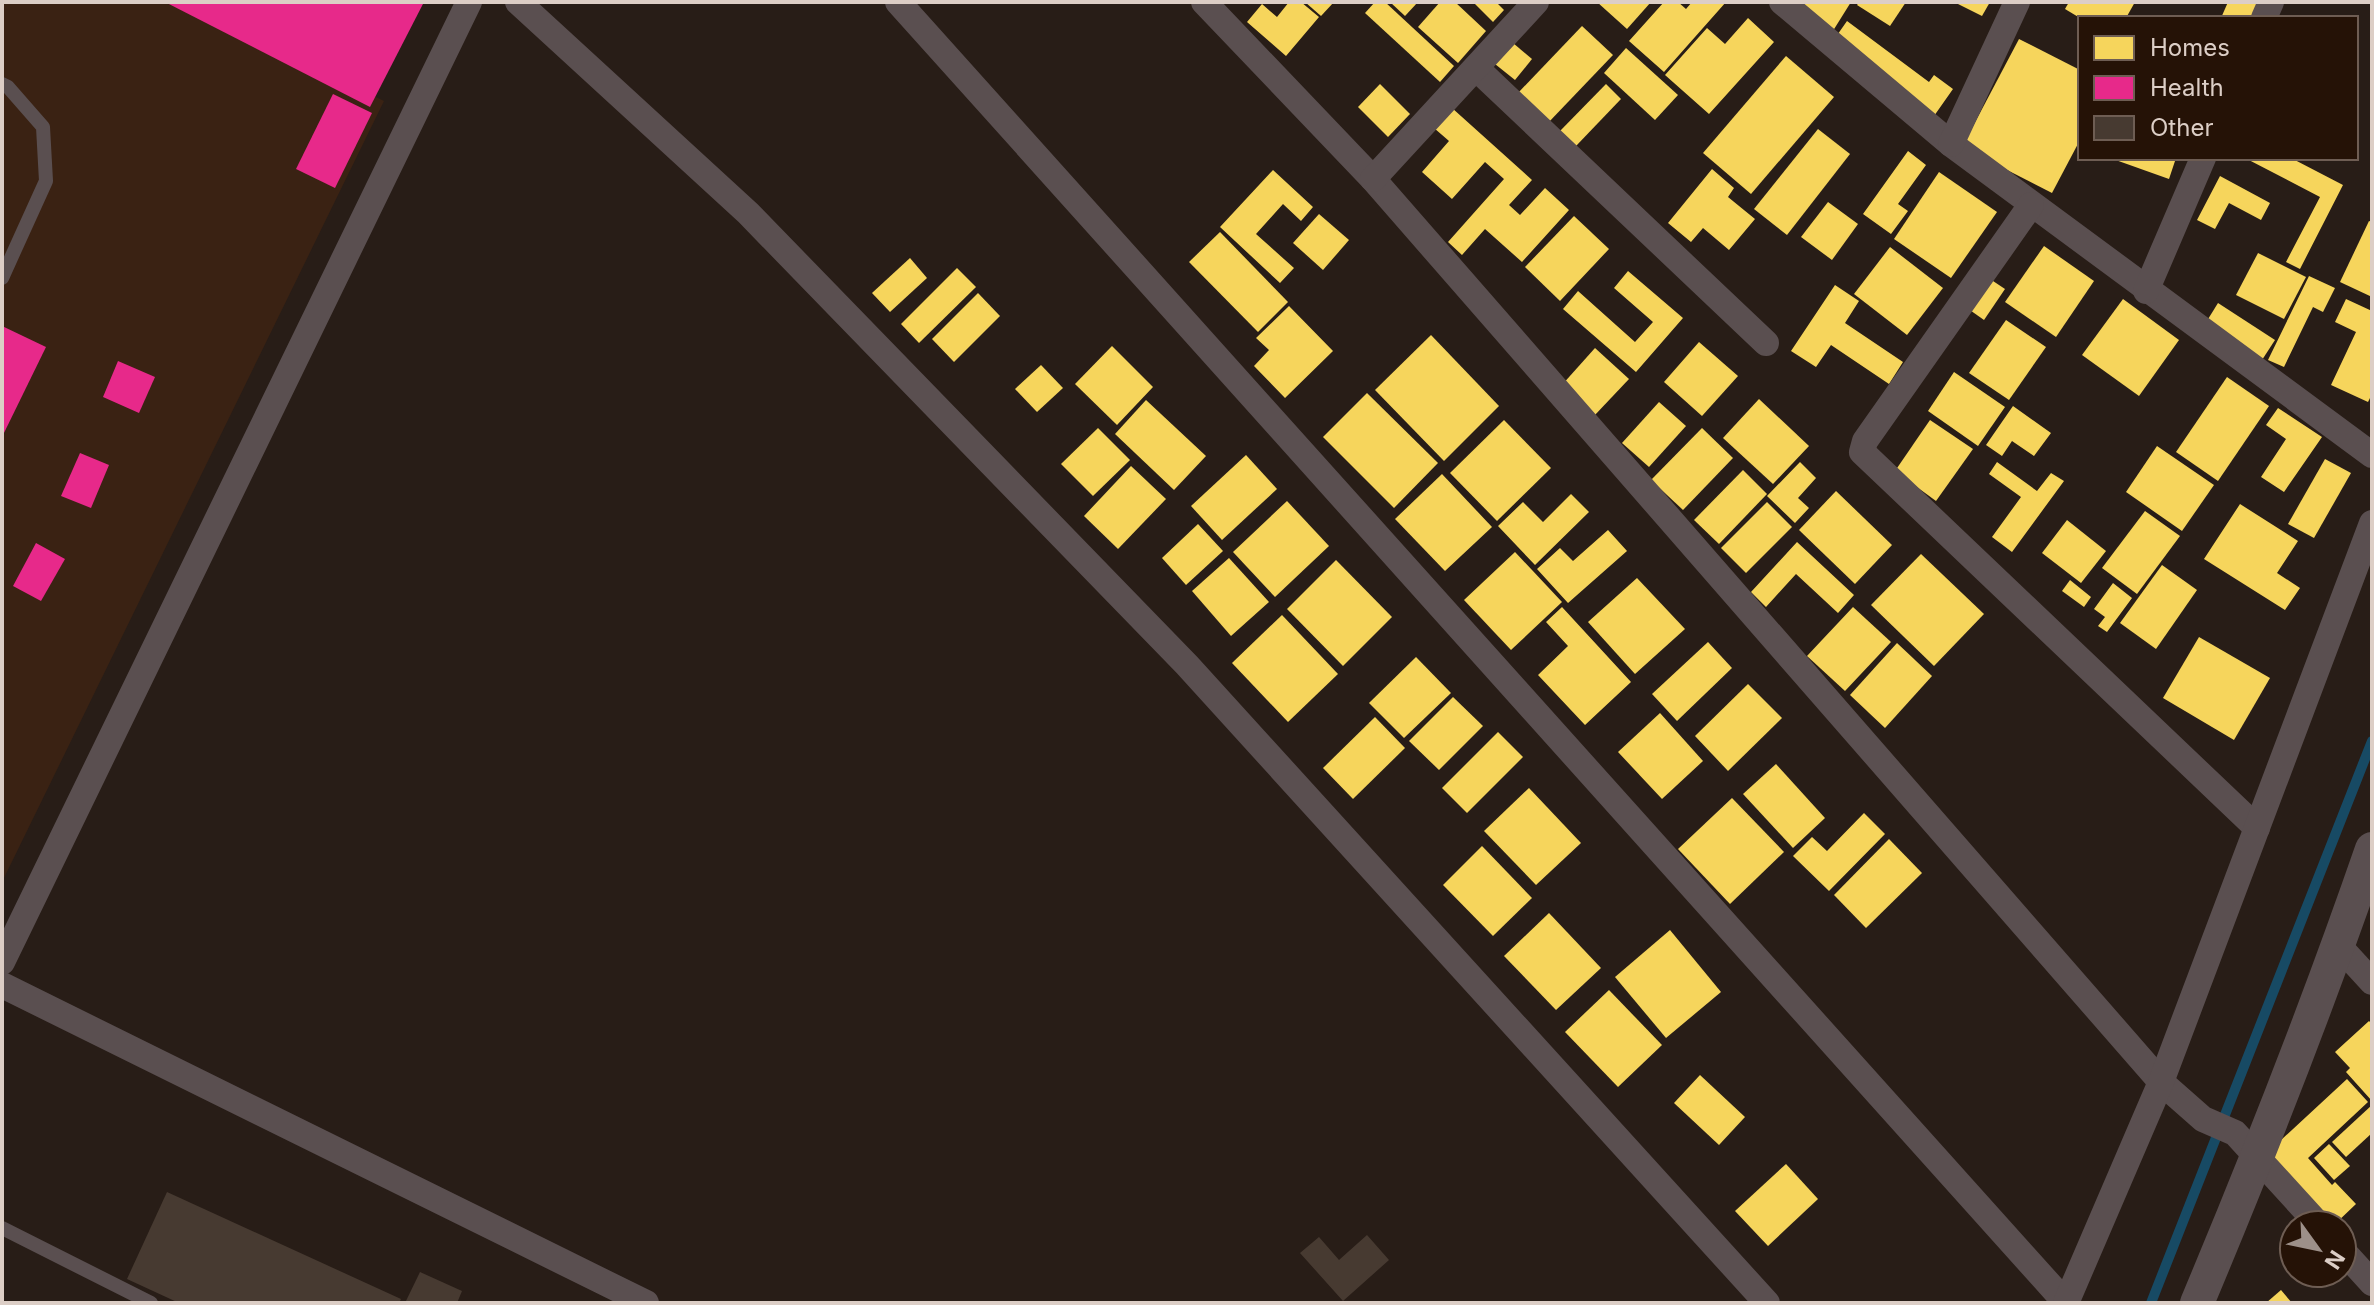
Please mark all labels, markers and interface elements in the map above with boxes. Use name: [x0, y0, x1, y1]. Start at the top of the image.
legend: [2078, 16, 2358, 160]
text: Homes: [2150, 33, 2230, 62]
text: Health: [2150, 73, 2224, 102]
text: Other: [2150, 113, 2213, 142]
north arrow: [2278, 1209, 2358, 1289]
text: N: [2319, 1246, 2350, 1274]

